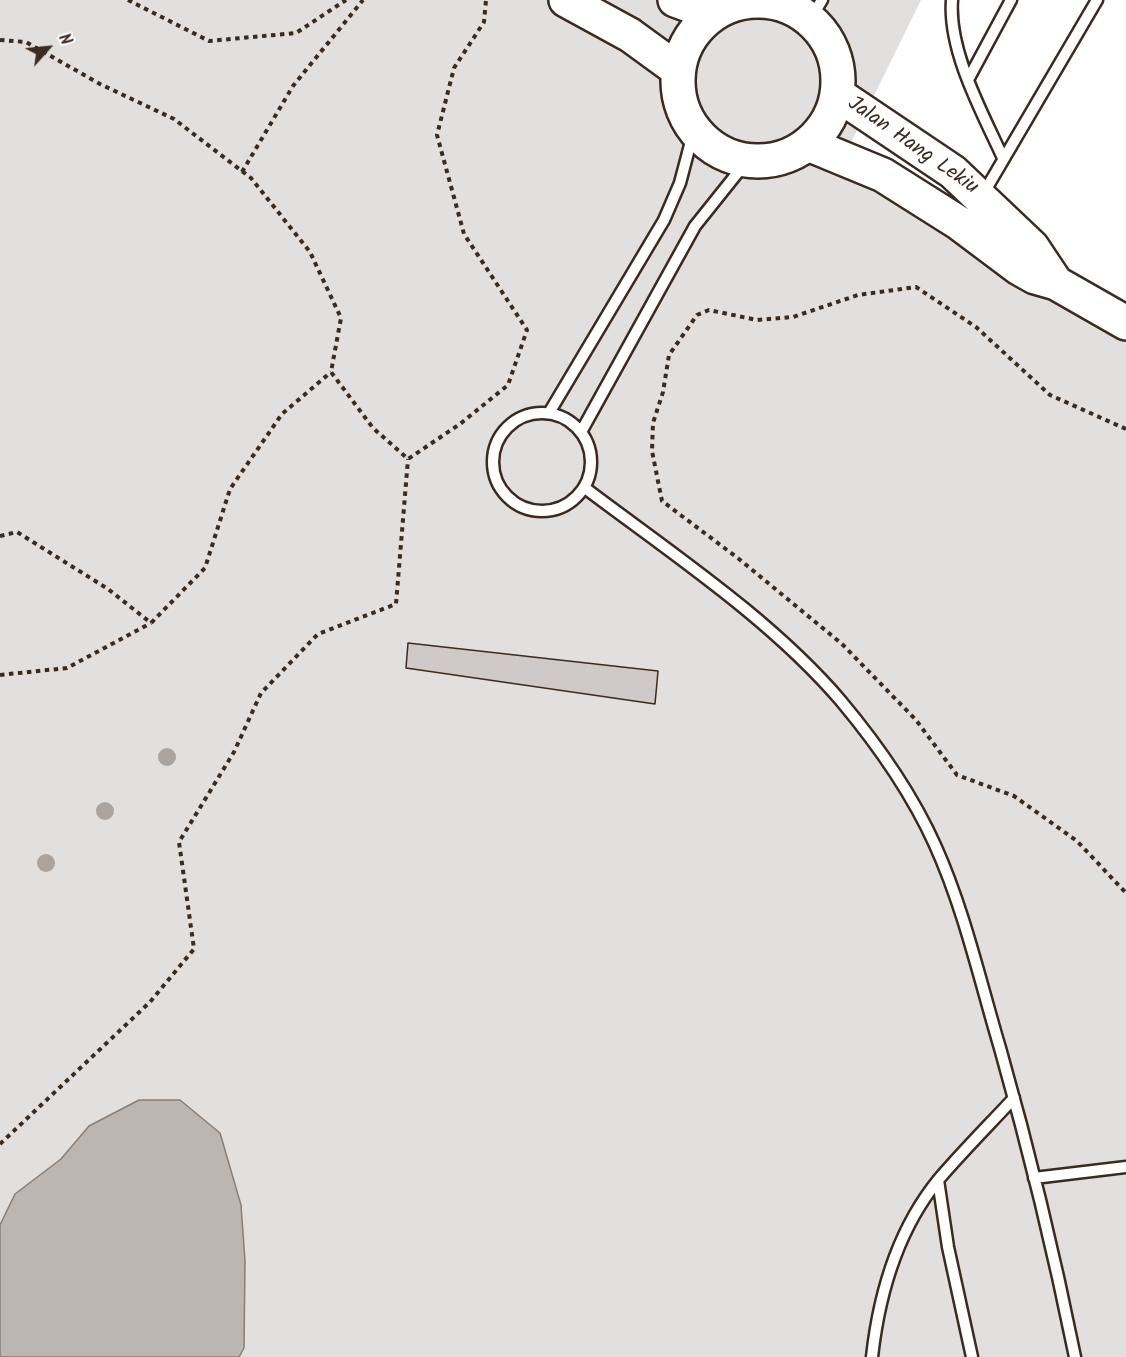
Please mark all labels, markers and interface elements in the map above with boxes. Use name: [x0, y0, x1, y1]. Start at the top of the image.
north arrow: [18, 18, 78, 78]
text: N: [51, 29, 78, 50]
street label: Jalan Hang Lekiu: [842, 93, 982, 201]

